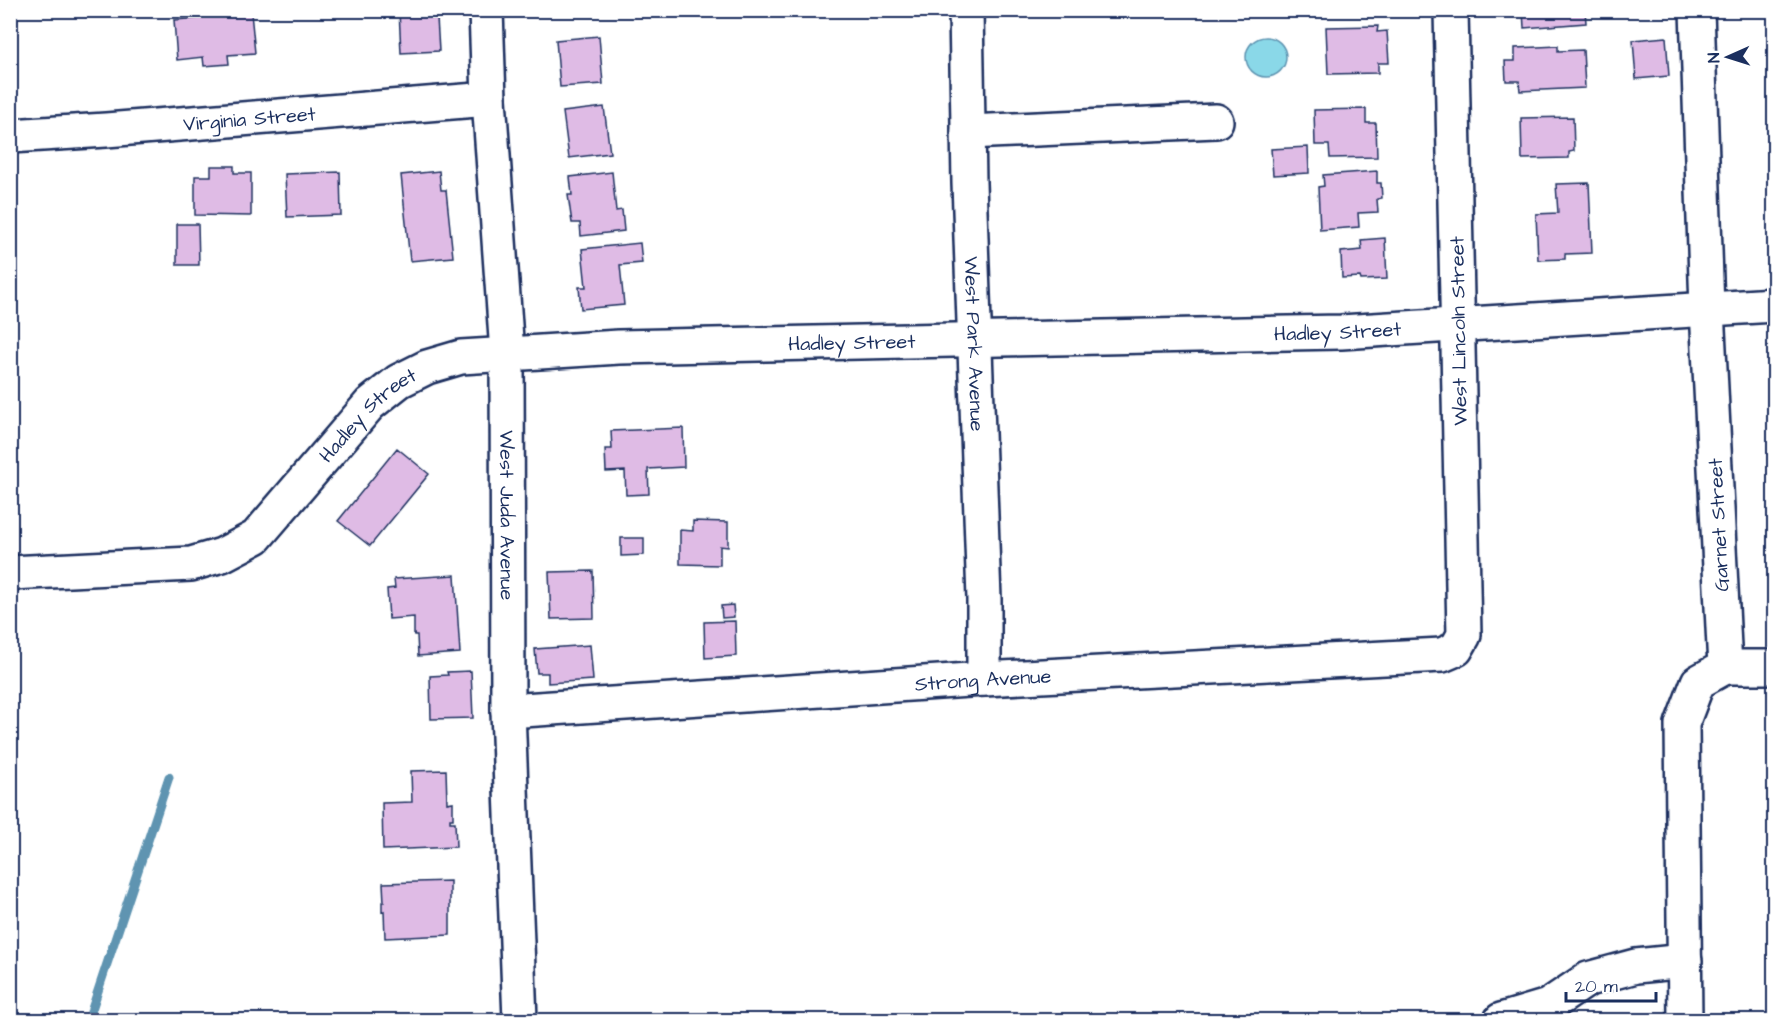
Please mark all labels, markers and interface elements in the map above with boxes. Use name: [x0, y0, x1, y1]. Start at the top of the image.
north arrow: [1698, 27, 1758, 87]
text: N: [1703, 52, 1725, 63]
street label: Virginia Street: [182, 100, 317, 139]
street label: West Lincoln Street: [1443, 236, 1475, 426]
street label: West Park Avenue: [957, 256, 991, 432]
street label: Hadley Street: [1274, 315, 1402, 348]
street label: Hadley Street: [788, 328, 916, 359]
street label: Hadley Street: [313, 362, 421, 469]
street label: West Juda Avenue: [492, 430, 521, 601]
street label: Garnet Street: [1702, 457, 1736, 592]
street label: Strong Avenue: [914, 662, 1052, 699]
scale bar: [1566, 965, 1656, 1003]
text: 20 m: [1575, 974, 1618, 999]

